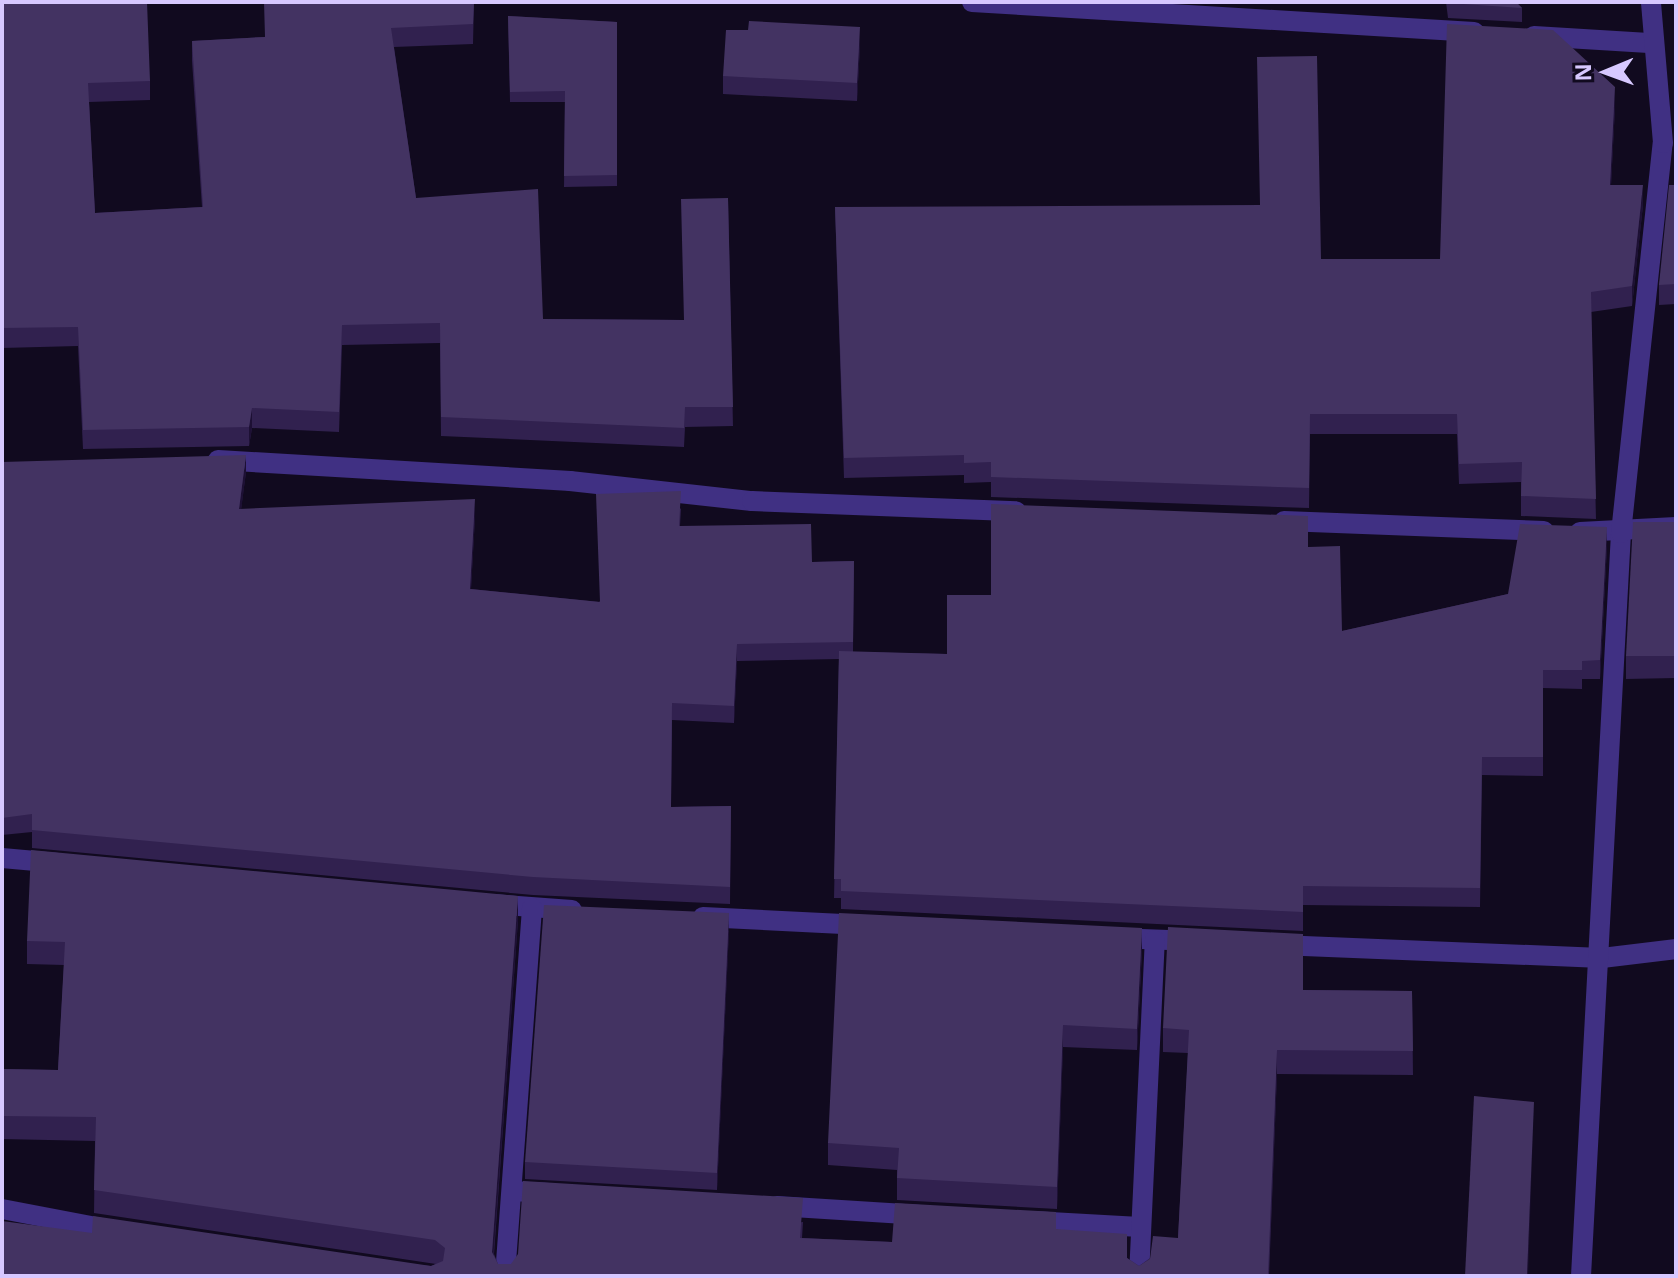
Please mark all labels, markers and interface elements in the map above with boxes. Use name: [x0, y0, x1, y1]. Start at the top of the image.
north arrow: [1566, 32, 1646, 112]
text: N: [1567, 63, 1597, 82]

